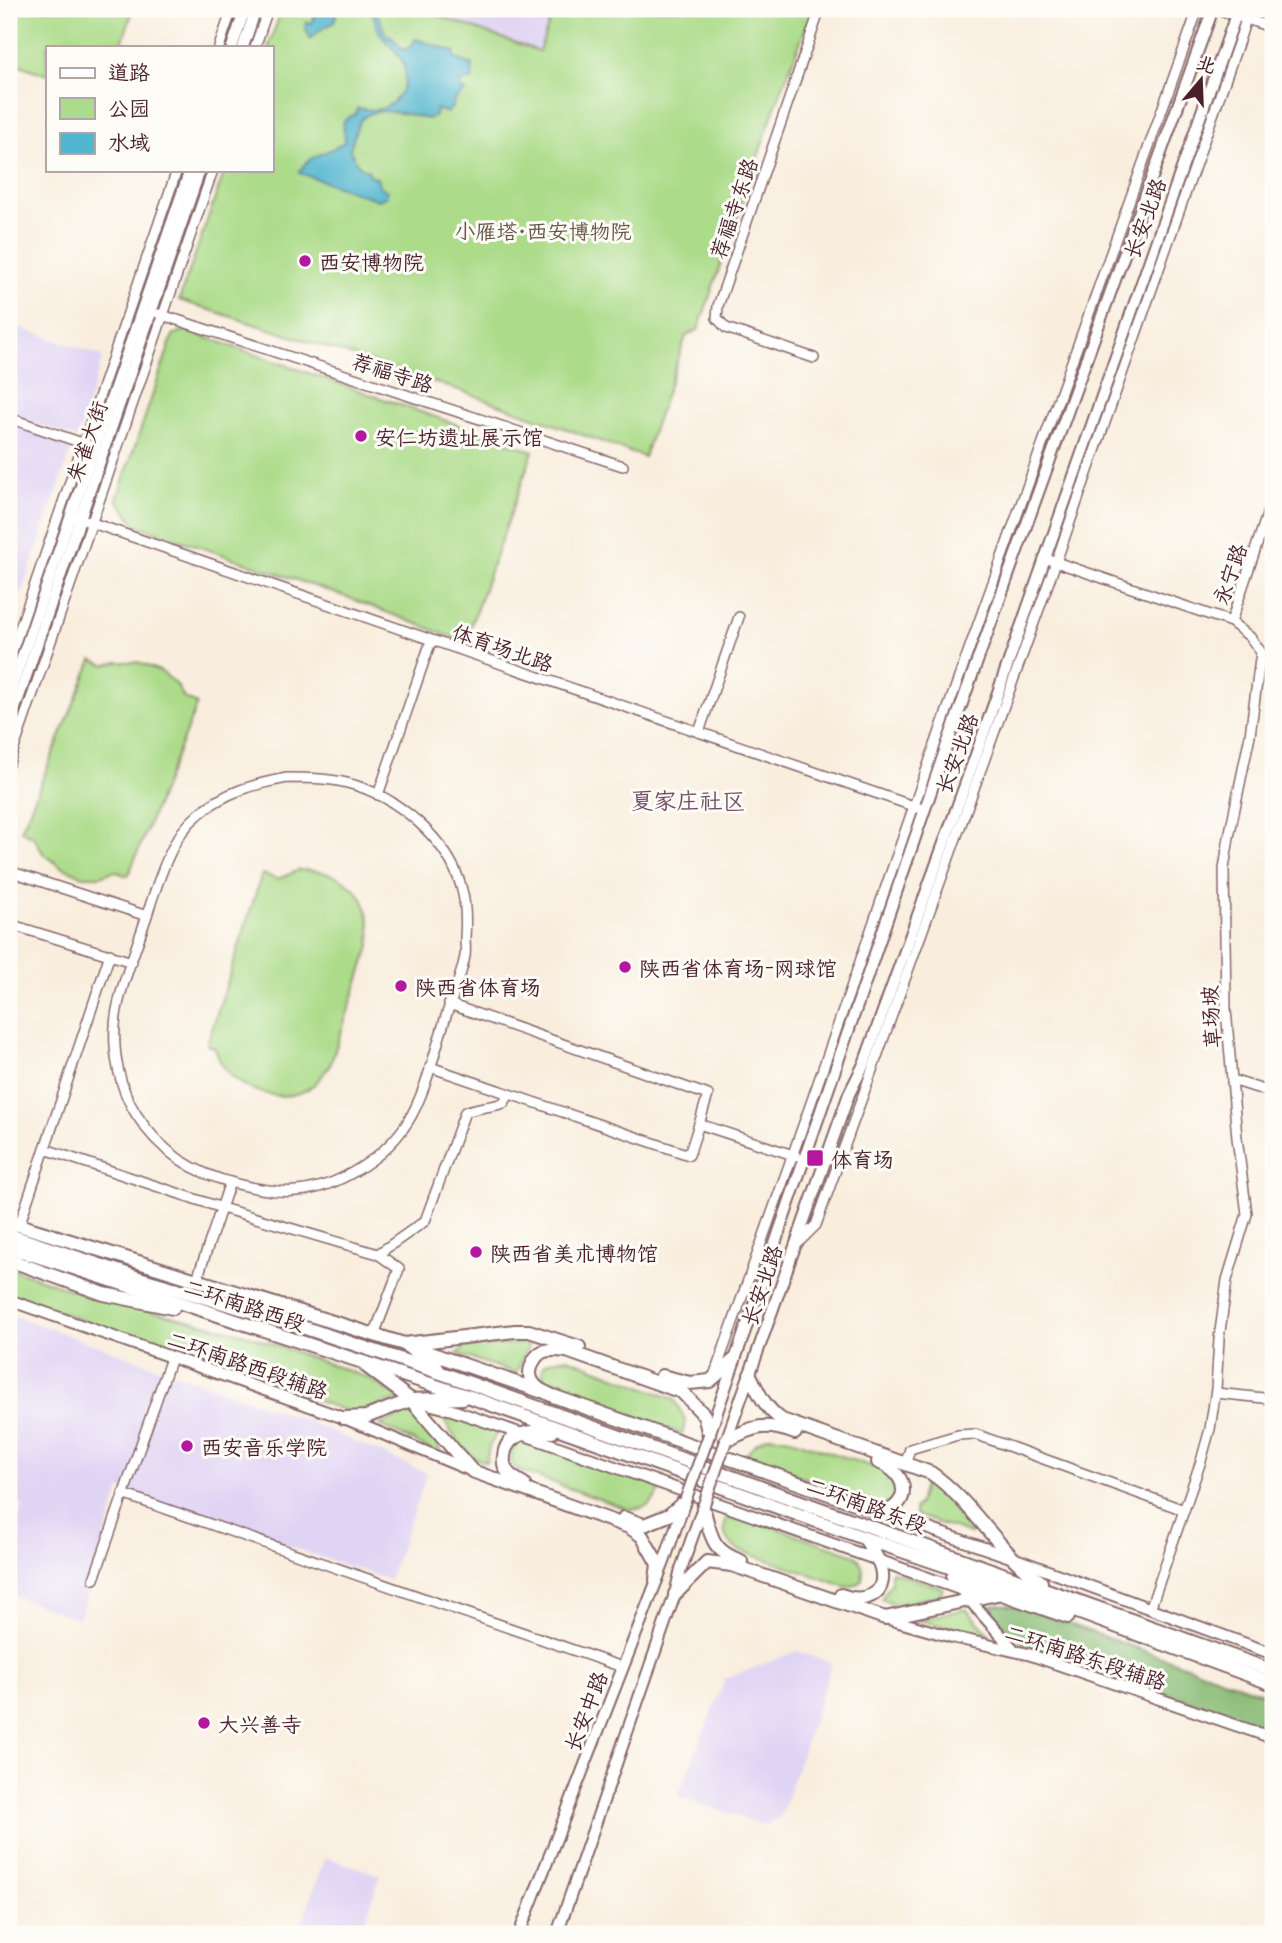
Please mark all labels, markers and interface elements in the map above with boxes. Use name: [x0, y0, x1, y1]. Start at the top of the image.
legend: [46, 46, 273, 172]
north arrow: [1166, 46, 1236, 116]
text: 北: [1194, 49, 1220, 78]
text: 道路: [108, 58, 150, 85]
text: 公园: [108, 94, 150, 121]
text: 水域: [108, 128, 150, 155]
street label: 荐福寺东路: [703, 154, 763, 262]
street label: 长安北路: [1117, 174, 1171, 262]
park label: 小雁塔·西安博物院: [454, 217, 632, 244]
place label: 西安博物院: [319, 248, 424, 275]
marker: 西安博物院: [297, 253, 313, 269]
street label: 荐福寺路: [349, 346, 437, 398]
street label: 朱雀大街: [60, 397, 112, 485]
place label: 安仁坊遗址展示馆: [375, 423, 543, 450]
marker: 安仁坊遗址展示馆: [353, 428, 369, 444]
street label: 永宁路: [1206, 540, 1252, 608]
street label: 体育场北路: [449, 617, 557, 677]
street label: 长安北路: [929, 709, 983, 797]
district label: 夏家庄社区: [631, 785, 746, 815]
place label: 陕西省体育场-网球馆: [639, 954, 837, 981]
marker: 陕西省体育场-网球馆: [617, 959, 633, 975]
place label: 陕西省体育场: [415, 973, 541, 1000]
marker: 陕西省体育场: [393, 978, 409, 994]
street label: 草场坡: [1195, 985, 1225, 1049]
place label: 体育场: [831, 1145, 894, 1172]
marker: 体育场: [805, 1148, 825, 1168]
place label: 陕西省美术博物馆: [490, 1239, 658, 1266]
street label: 长安北路: [735, 1241, 787, 1329]
marker: 陕西省美术博物馆: [468, 1244, 484, 1260]
street label: 二环南路西段: [181, 1272, 309, 1336]
street label: 二环南路西段辅路: [164, 1324, 332, 1404]
place label: 西安音乐学院: [201, 1433, 327, 1460]
marker: 西安音乐学院: [179, 1438, 195, 1454]
street label: 二环南路东段: [803, 1470, 931, 1538]
street label: 二环南路东段辅路: [1002, 1617, 1170, 1695]
street label: 长安中路: [557, 1667, 613, 1755]
place label: 大兴善寺: [218, 1710, 302, 1737]
marker: 大兴善寺: [196, 1715, 212, 1731]

